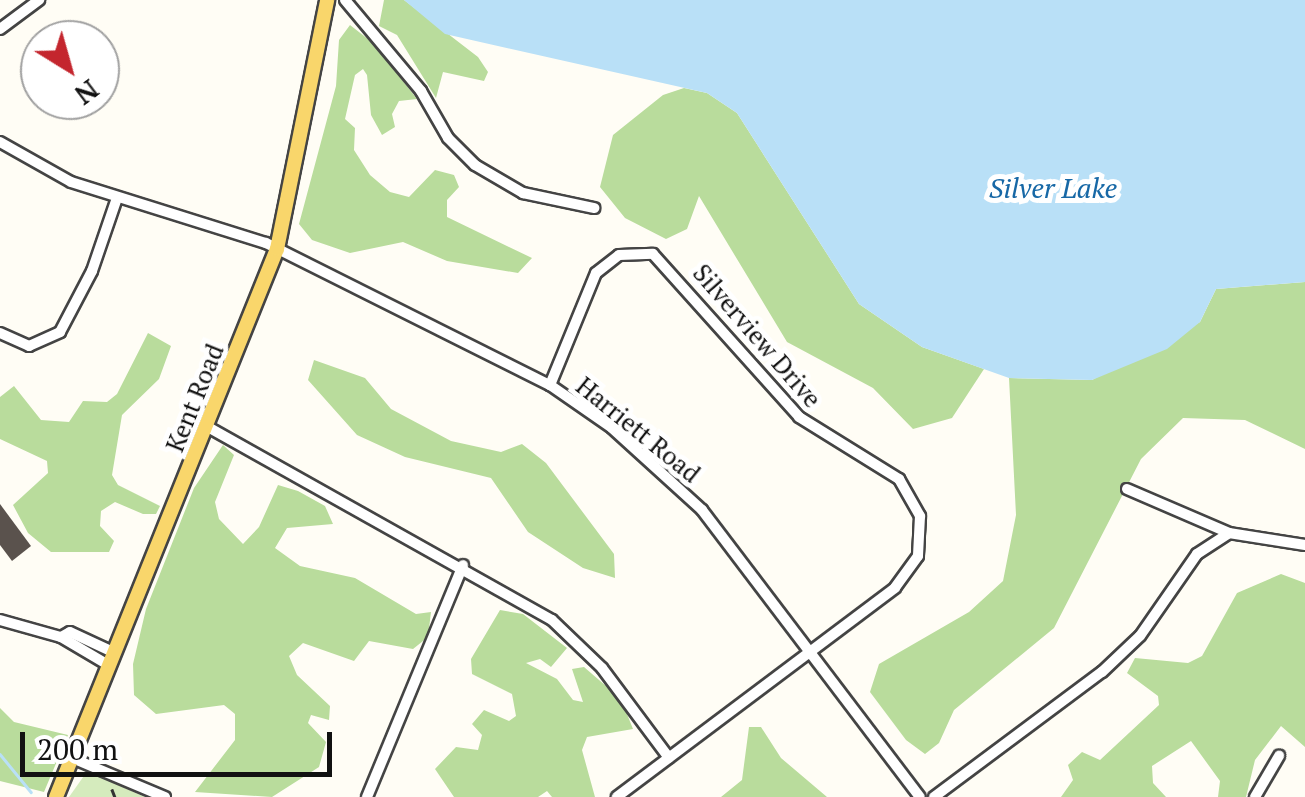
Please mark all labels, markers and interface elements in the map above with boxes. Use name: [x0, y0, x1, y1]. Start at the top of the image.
north arrow: [20, 20, 120, 120]
text: N: [68, 72, 107, 114]
water label: Silver Lake: [989, 171, 1117, 205]
street label: Silverview Drive: [687, 258, 827, 414]
street label: Kent Road: [160, 340, 230, 456]
street label: Harriett Road: [570, 371, 706, 489]
scale bar: [25, 712, 338, 774]
text: 200 m: [37, 729, 118, 769]

